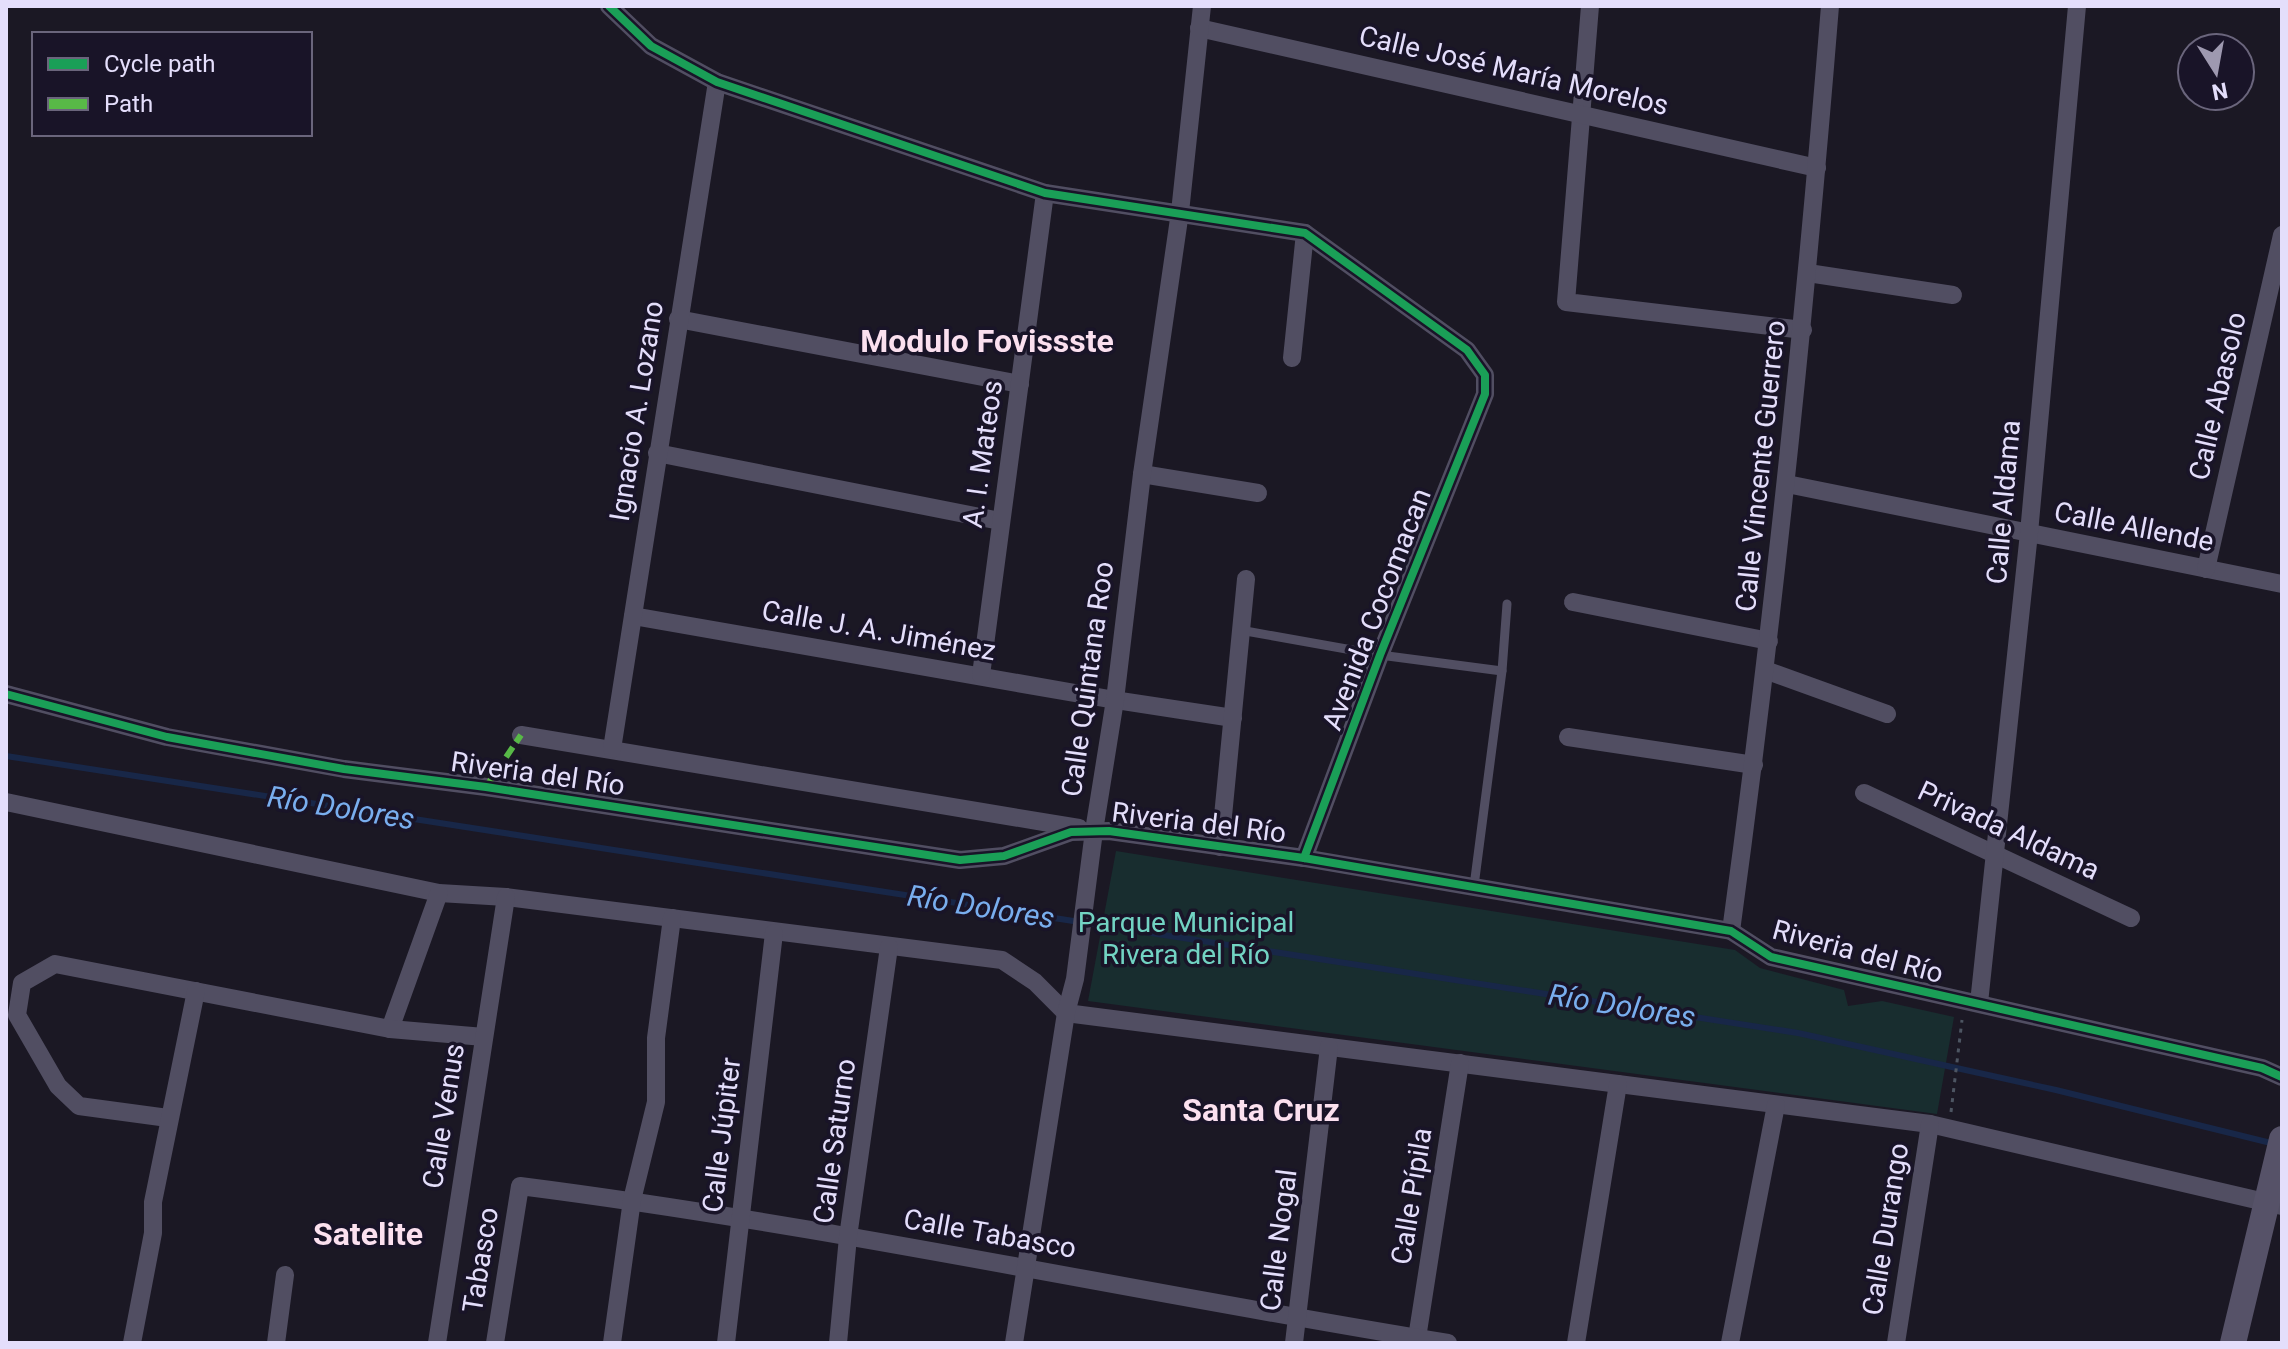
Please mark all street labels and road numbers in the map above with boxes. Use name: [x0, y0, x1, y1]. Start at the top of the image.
street label: Calle José María Morelos: [1356, 19, 1672, 122]
street label: Ignacio A. Lozano: [603, 299, 670, 523]
street label: Calle Abasolo: [2182, 309, 2253, 483]
street label: Calle Vincente Guerrero: [1729, 319, 1792, 613]
street label: A. I. Mateos: [956, 378, 1009, 530]
street label: Calle Aldama: [1980, 419, 2027, 586]
street label: Avenida Cocomacan: [1315, 484, 1438, 735]
street label: Calle Allende: [2051, 495, 2216, 558]
street label: Calle Quintana Roo: [1055, 559, 1120, 799]
street label: Calle J. A. Jiménez: [759, 594, 999, 667]
street label: Riveria del Río: [449, 745, 627, 802]
street label: Privada Aldama: [1913, 774, 2105, 887]
street label: Riveria del Río: [1110, 795, 1288, 850]
street label: Riveria del Río: [1769, 913, 1947, 990]
street label: Calle Venus: [416, 1041, 471, 1191]
street label: Calle Júpiter: [696, 1055, 747, 1214]
street label: Calle Saturno: [807, 1056, 862, 1226]
street label: Calle Pípila: [1384, 1125, 1439, 1267]
street label: Calle Durango: [1856, 1141, 1915, 1318]
street label: Calle Nogal: [1253, 1167, 1304, 1313]
street label: Calle Tabasco: [901, 1202, 1079, 1265]
street label: Tabasco: [456, 1205, 505, 1315]

